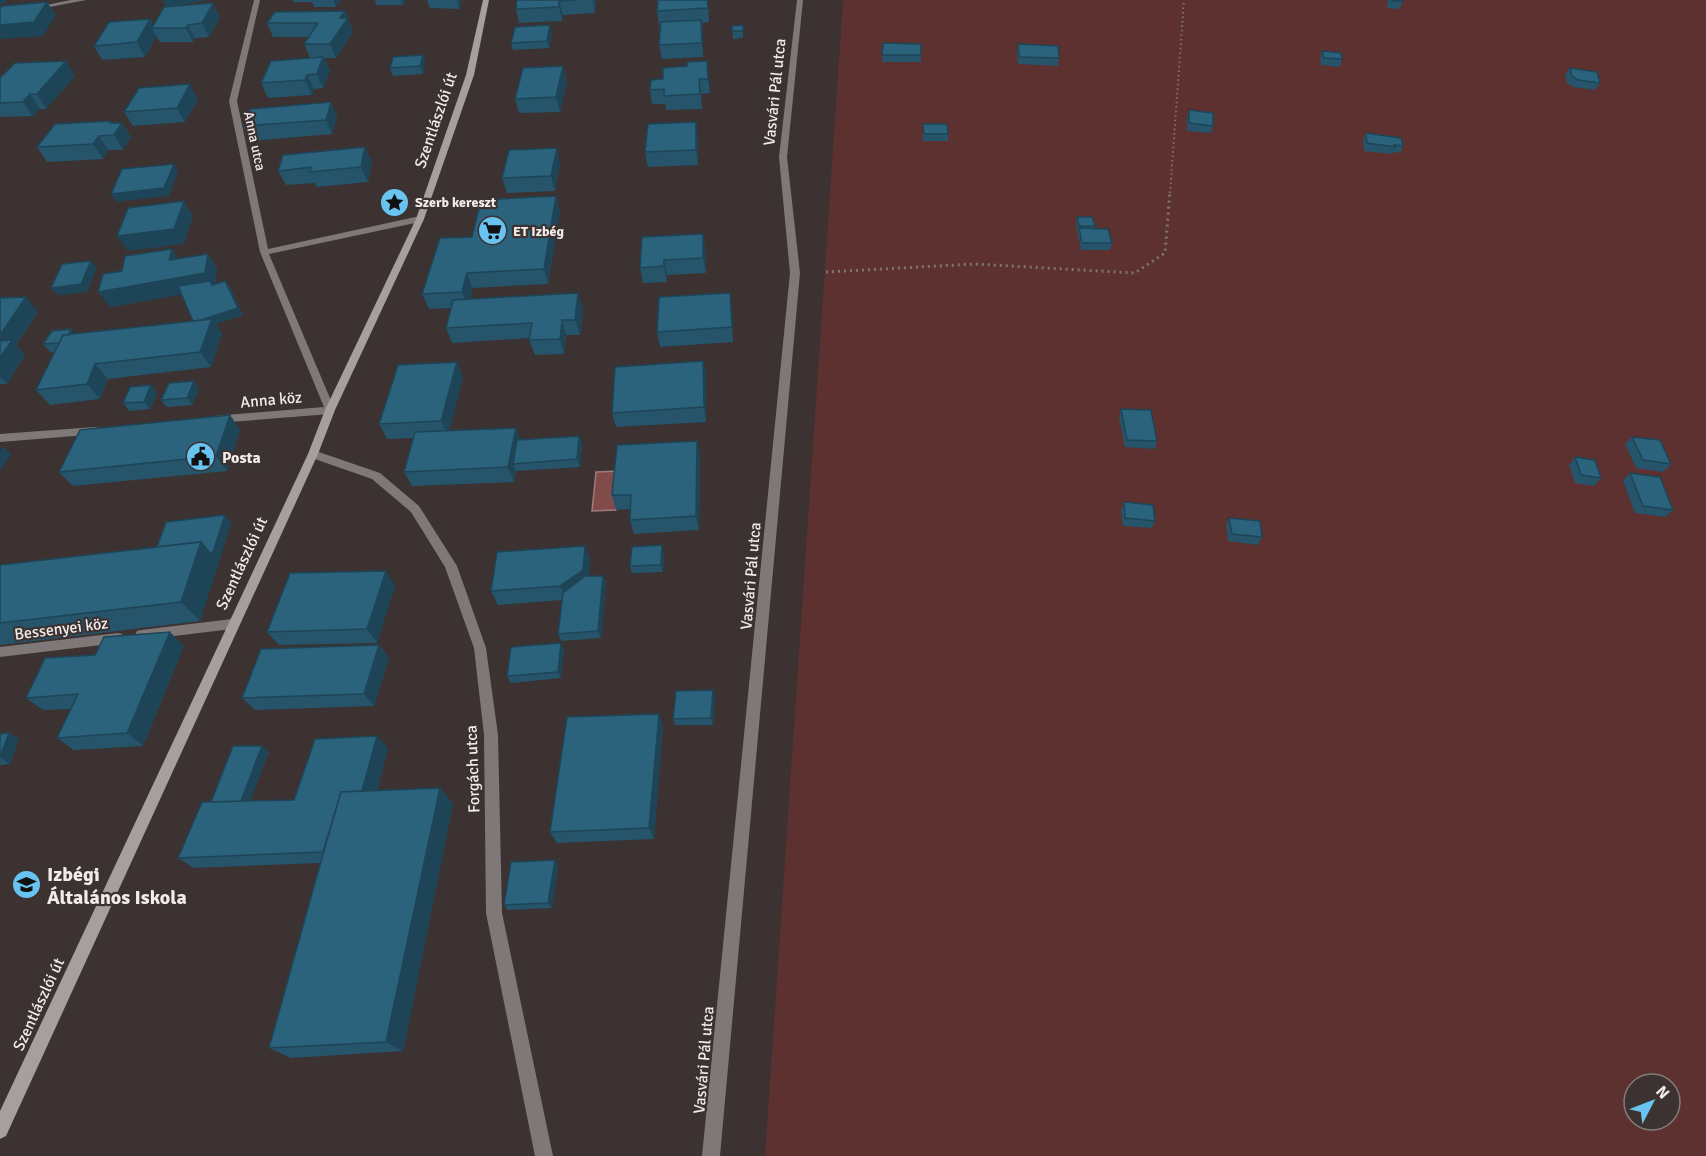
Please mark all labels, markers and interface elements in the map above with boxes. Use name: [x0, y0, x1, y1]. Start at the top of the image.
street label: Vasvári Pál utca: [759, 37, 791, 147]
street label: Szentlászlói út: [410, 69, 462, 171]
street label: Anna utca: [240, 110, 269, 172]
place icon: Szerb kereszt: [378, 186, 410, 218]
place label: Szerb kereszt: [415, 194, 497, 211]
supermarket icon: ET Izbég: [476, 215, 508, 247]
place label: ET Izbég: [513, 223, 564, 240]
street label: Anna köz: [239, 387, 303, 413]
public building icon: Posta: [185, 441, 217, 473]
place label: Posta: [222, 448, 261, 468]
street label: Szentlászlói út: [212, 513, 272, 613]
street label: Vasvári Pál utca: [736, 521, 766, 631]
street label: Bessenyei köz: [13, 613, 109, 645]
street label: Forgách utca: [461, 725, 485, 813]
place label: Izbégi Általános Iskola: [47, 862, 187, 910]
school or university icon: Izbégi Általános Iskola: [10, 869, 42, 901]
street label: Szentlászlói út: [9, 954, 69, 1054]
street label: Vasvári Pál utca: [689, 1005, 719, 1115]
north arrow: [1622, 1072, 1682, 1132]
text: N: [1651, 1082, 1674, 1103]

